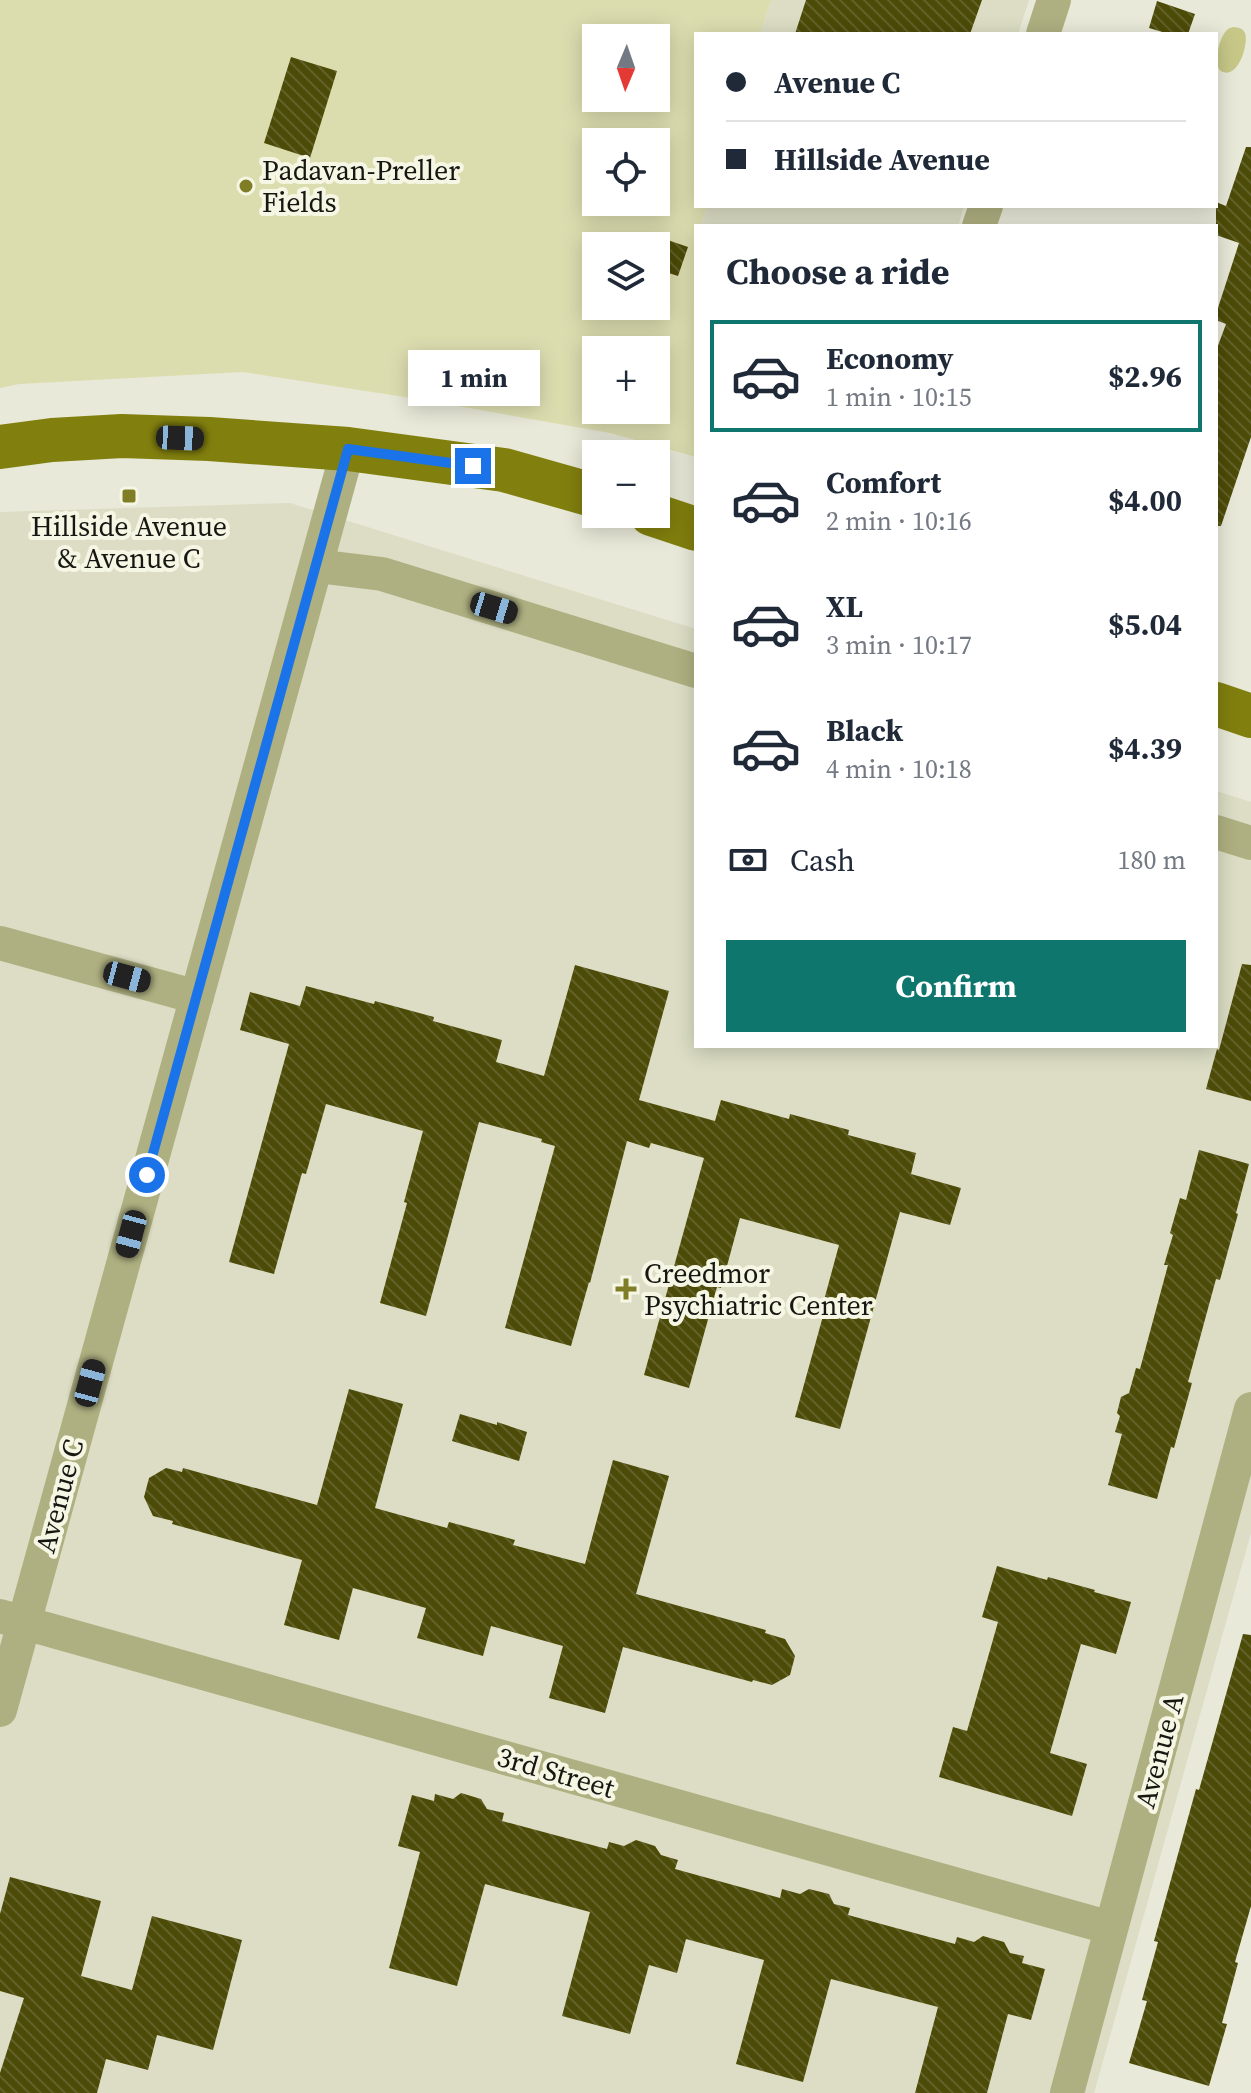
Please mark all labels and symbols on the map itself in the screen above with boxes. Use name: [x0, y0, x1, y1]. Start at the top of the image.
north arrow: [582, 24, 670, 112]
place label: Padavan-Preller Fields: [262, 151, 460, 221]
marker: Padavan-Preller Fields: [237, 177, 255, 195]
callout: 1 min: [407, 350, 539, 406]
car: [156, 425, 204, 451]
route end: [455, 448, 491, 484]
marker: Hillside Avenue & Avenue C: [120, 487, 138, 505]
place label: Hillside Avenue & Avenue C: [31, 507, 227, 577]
car: [468, 590, 520, 626]
car: [101, 959, 153, 995]
route start: [129, 1157, 165, 1193]
car: [113, 1208, 149, 1260]
place label: Creedmor Psychiatric Center: [644, 1254, 873, 1324]
marker: Creedmor Psychiatric Center: [615, 1278, 637, 1300]
car: [72, 1357, 108, 1409]
street label: Avenue C: [26, 1435, 92, 1557]
street label: Avenue A: [1126, 1689, 1193, 1812]
street label: 3rd Street: [493, 1737, 620, 1807]

